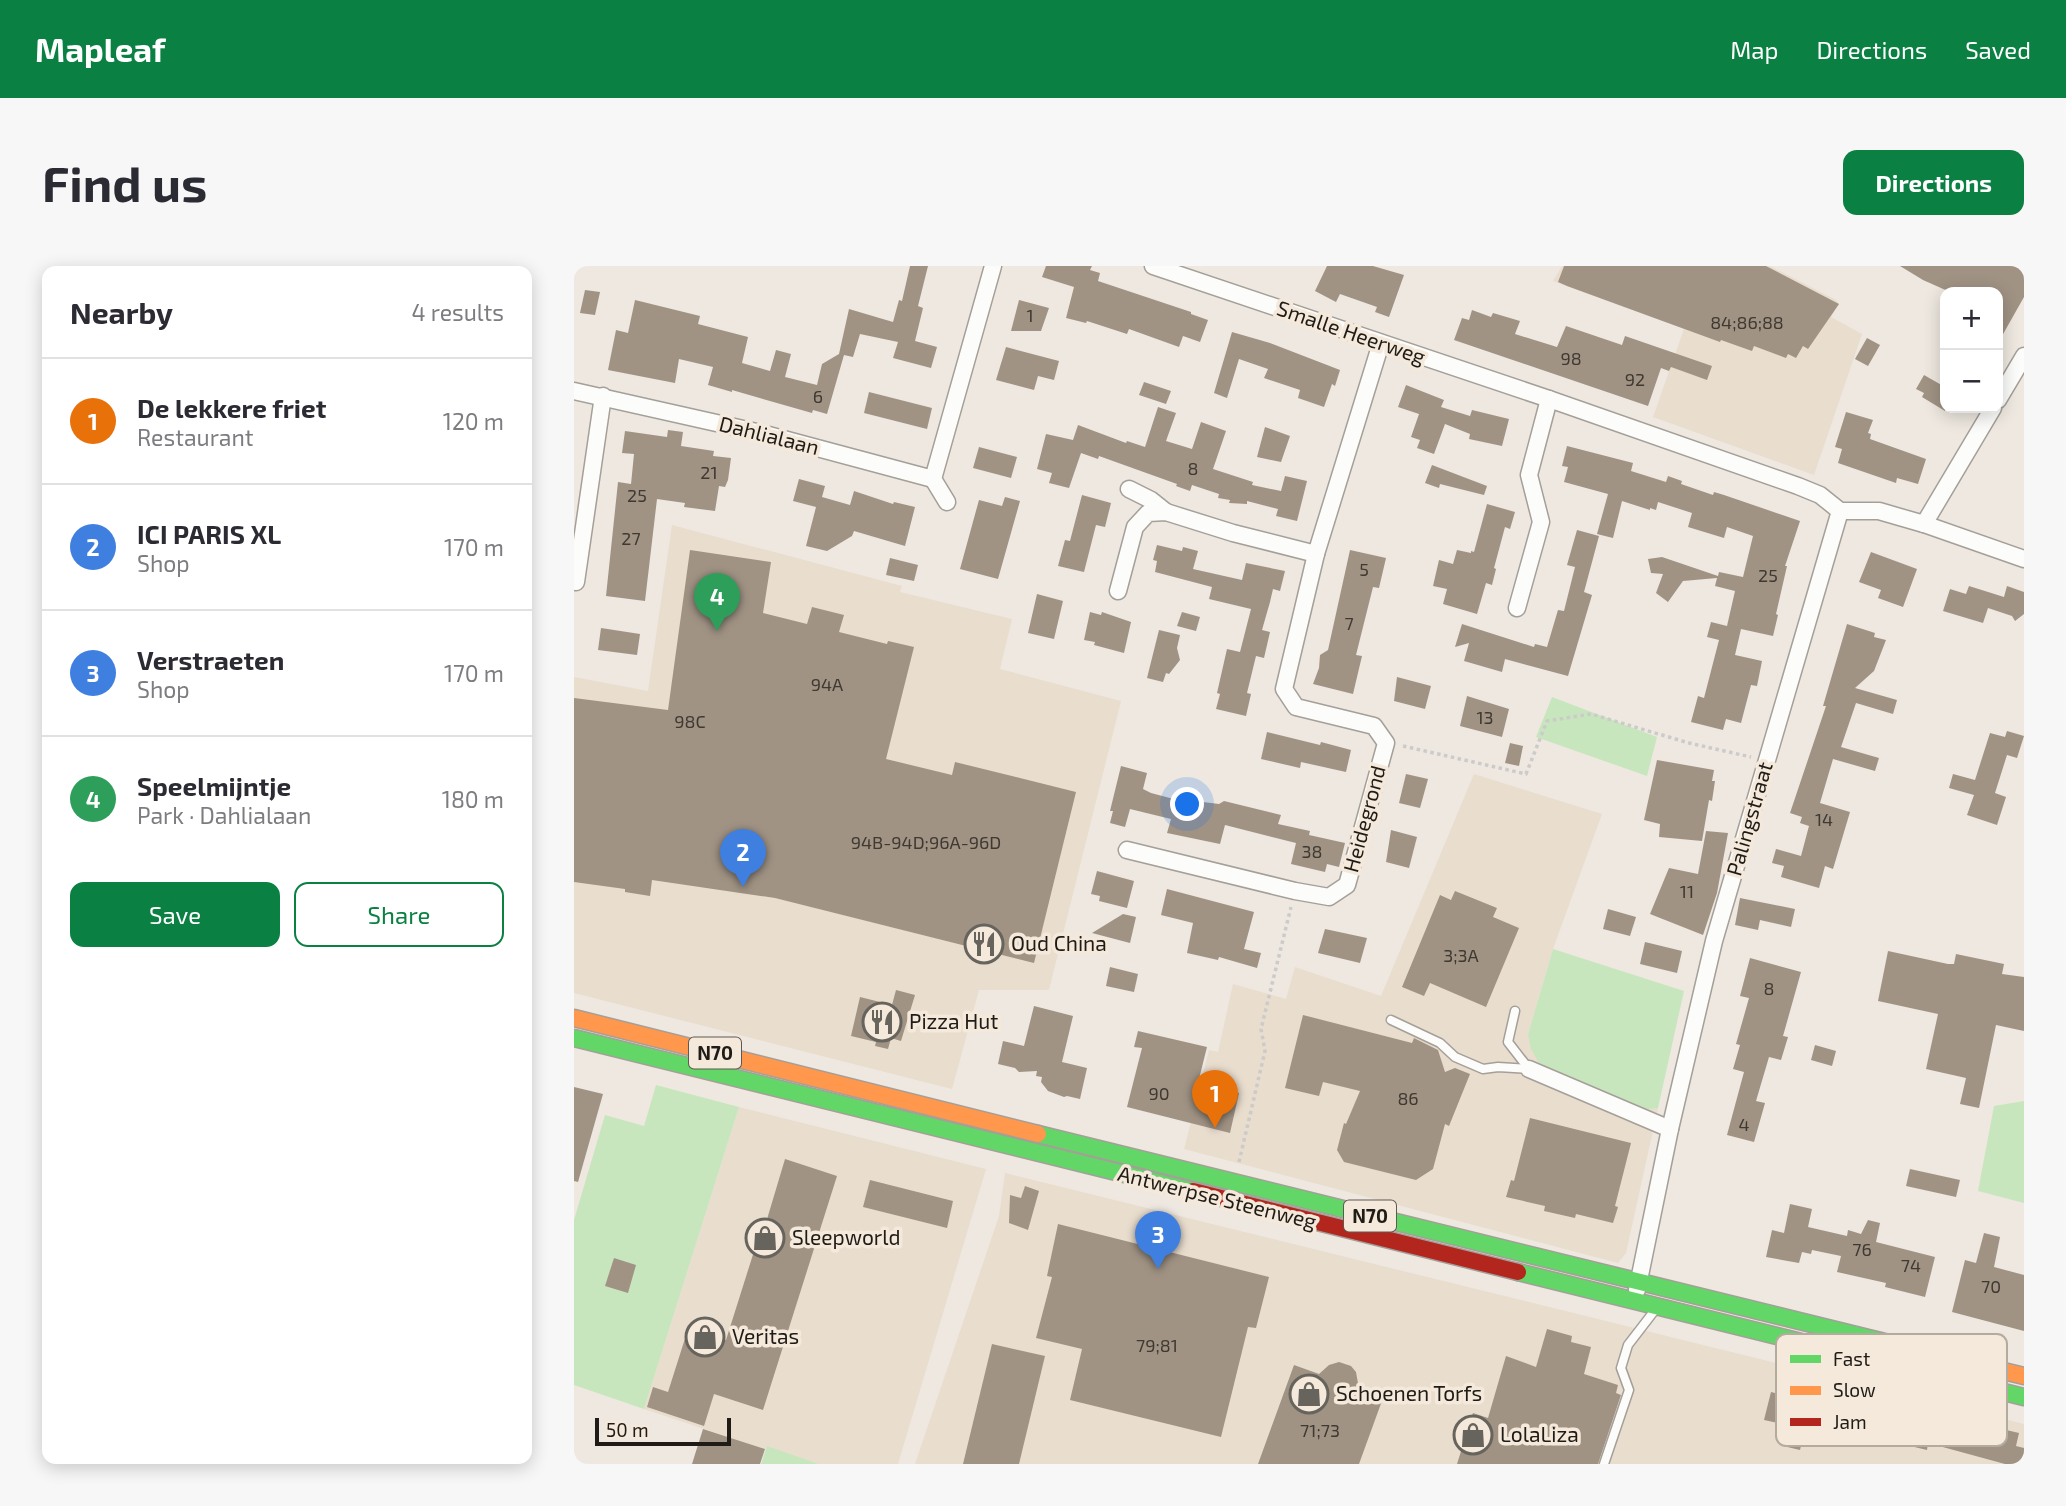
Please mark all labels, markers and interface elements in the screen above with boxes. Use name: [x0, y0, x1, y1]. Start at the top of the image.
text: Mapleaf: [35, 29, 165, 69]
text: Map: [1730, 35, 1778, 64]
text: Directions: [1816, 35, 1927, 64]
text: Saved: [1965, 35, 2031, 64]
button: Directions: [1843, 150, 2024, 215]
text: Find us: [42, 153, 207, 212]
map controls: [1940, 287, 2003, 413]
button: +: [1940, 287, 2003, 350]
text: Nearby: [70, 294, 173, 330]
street label: Smalle Heerweg: [1274, 294, 1429, 369]
text: 4 results: [412, 298, 504, 326]
house number: 1: [1026, 304, 1034, 326]
house number: 84;86;88: [1710, 311, 1784, 333]
house number: 98: [1560, 347, 1582, 369]
button: −: [1940, 350, 2003, 413]
house number: 92: [1625, 368, 1645, 390]
house number: 6: [813, 385, 823, 407]
text: De lekkere friet: [137, 392, 326, 423]
text: 1: [88, 407, 98, 435]
text: 120 m: [443, 407, 504, 435]
street label: Dahlialaan: [717, 410, 822, 459]
text: Restaurant: [137, 423, 254, 451]
house number: 8: [1188, 457, 1198, 479]
house number: 21: [700, 461, 718, 483]
house number: 25: [627, 484, 647, 506]
text: ICI PARIS XL: [137, 518, 281, 549]
house number: 27: [621, 527, 641, 549]
text: 2: [86, 533, 100, 561]
text: 170 m: [444, 533, 504, 561]
text: Shop: [137, 549, 190, 577]
house number: 5: [1359, 558, 1369, 580]
house number: 25: [1758, 564, 1778, 586]
pin: 4: [694, 573, 740, 631]
house number: 7: [1344, 612, 1354, 634]
text: Verstraeten: [137, 644, 284, 675]
text: 3: [86, 659, 100, 687]
text: 170 m: [444, 659, 504, 687]
house number: 94A: [811, 673, 844, 695]
text: Shop: [137, 675, 190, 703]
house number: 13: [1476, 706, 1494, 728]
house number: 98C: [674, 710, 706, 732]
street label: Palingstraat: [1720, 759, 1777, 878]
street label: Heidegrond: [1337, 762, 1390, 875]
text: Speelmijntje: [137, 770, 291, 801]
text: 4: [86, 785, 100, 813]
text: 180 m: [442, 785, 504, 813]
your location: [1170, 787, 1204, 821]
text: Park · Dahlialaan: [137, 801, 311, 829]
house number: 14: [1815, 808, 1833, 830]
pin: 2: [720, 829, 766, 887]
house number: 94B-94D;96A-96D: [851, 831, 1001, 853]
house number: 38: [1302, 840, 1322, 862]
house number: 11: [1680, 880, 1694, 902]
button: Save: [70, 882, 280, 947]
button: Share: [294, 882, 504, 947]
restaurant icon: Oud China: [963, 923, 1005, 965]
place label: Oud China: [1011, 930, 1107, 955]
house number: 3;3A: [1443, 944, 1480, 966]
house number: 8: [1764, 977, 1774, 999]
restaurant icon: Pizza Hut: [861, 1001, 903, 1043]
place label: Pizza Hut: [909, 1008, 998, 1033]
road number: N70: [689, 1038, 741, 1068]
pin: 1: [1192, 1070, 1238, 1128]
house number: 90: [1148, 1082, 1170, 1104]
house number: 86: [1397, 1087, 1419, 1109]
house number: 4: [1738, 1113, 1750, 1135]
street label: Antwerpse Steenweg: [1116, 1160, 1319, 1233]
road number: N70: [1344, 1200, 1396, 1232]
pin: 3: [1135, 1211, 1181, 1269]
shop icon: Sleepworld: [744, 1217, 786, 1259]
place label: Sleepworld: [792, 1224, 901, 1249]
house number: 76: [1852, 1238, 1872, 1260]
house number: 74: [1901, 1254, 1921, 1276]
house number: 70: [1981, 1275, 2001, 1297]
shop icon: Veritas: [684, 1316, 726, 1358]
place label: Veritas: [732, 1323, 799, 1348]
house number: 79;81: [1136, 1334, 1178, 1356]
legend: [1776, 1334, 2007, 1446]
text: Fast: [1833, 1347, 1870, 1370]
shop icon: Schoenen Torfs: [1288, 1373, 1330, 1415]
text: Slow: [1833, 1378, 1876, 1401]
place label: Schoenen Torfs: [1336, 1380, 1482, 1405]
text: Jam: [1833, 1410, 1867, 1433]
shop icon: LolaLiza: [1452, 1414, 1494, 1456]
scale bar: [595, 1415, 732, 1447]
text: 50 m: [606, 1418, 649, 1441]
house number: 71;73: [1300, 1419, 1340, 1441]
place label: LolaLiza: [1500, 1421, 1579, 1446]

